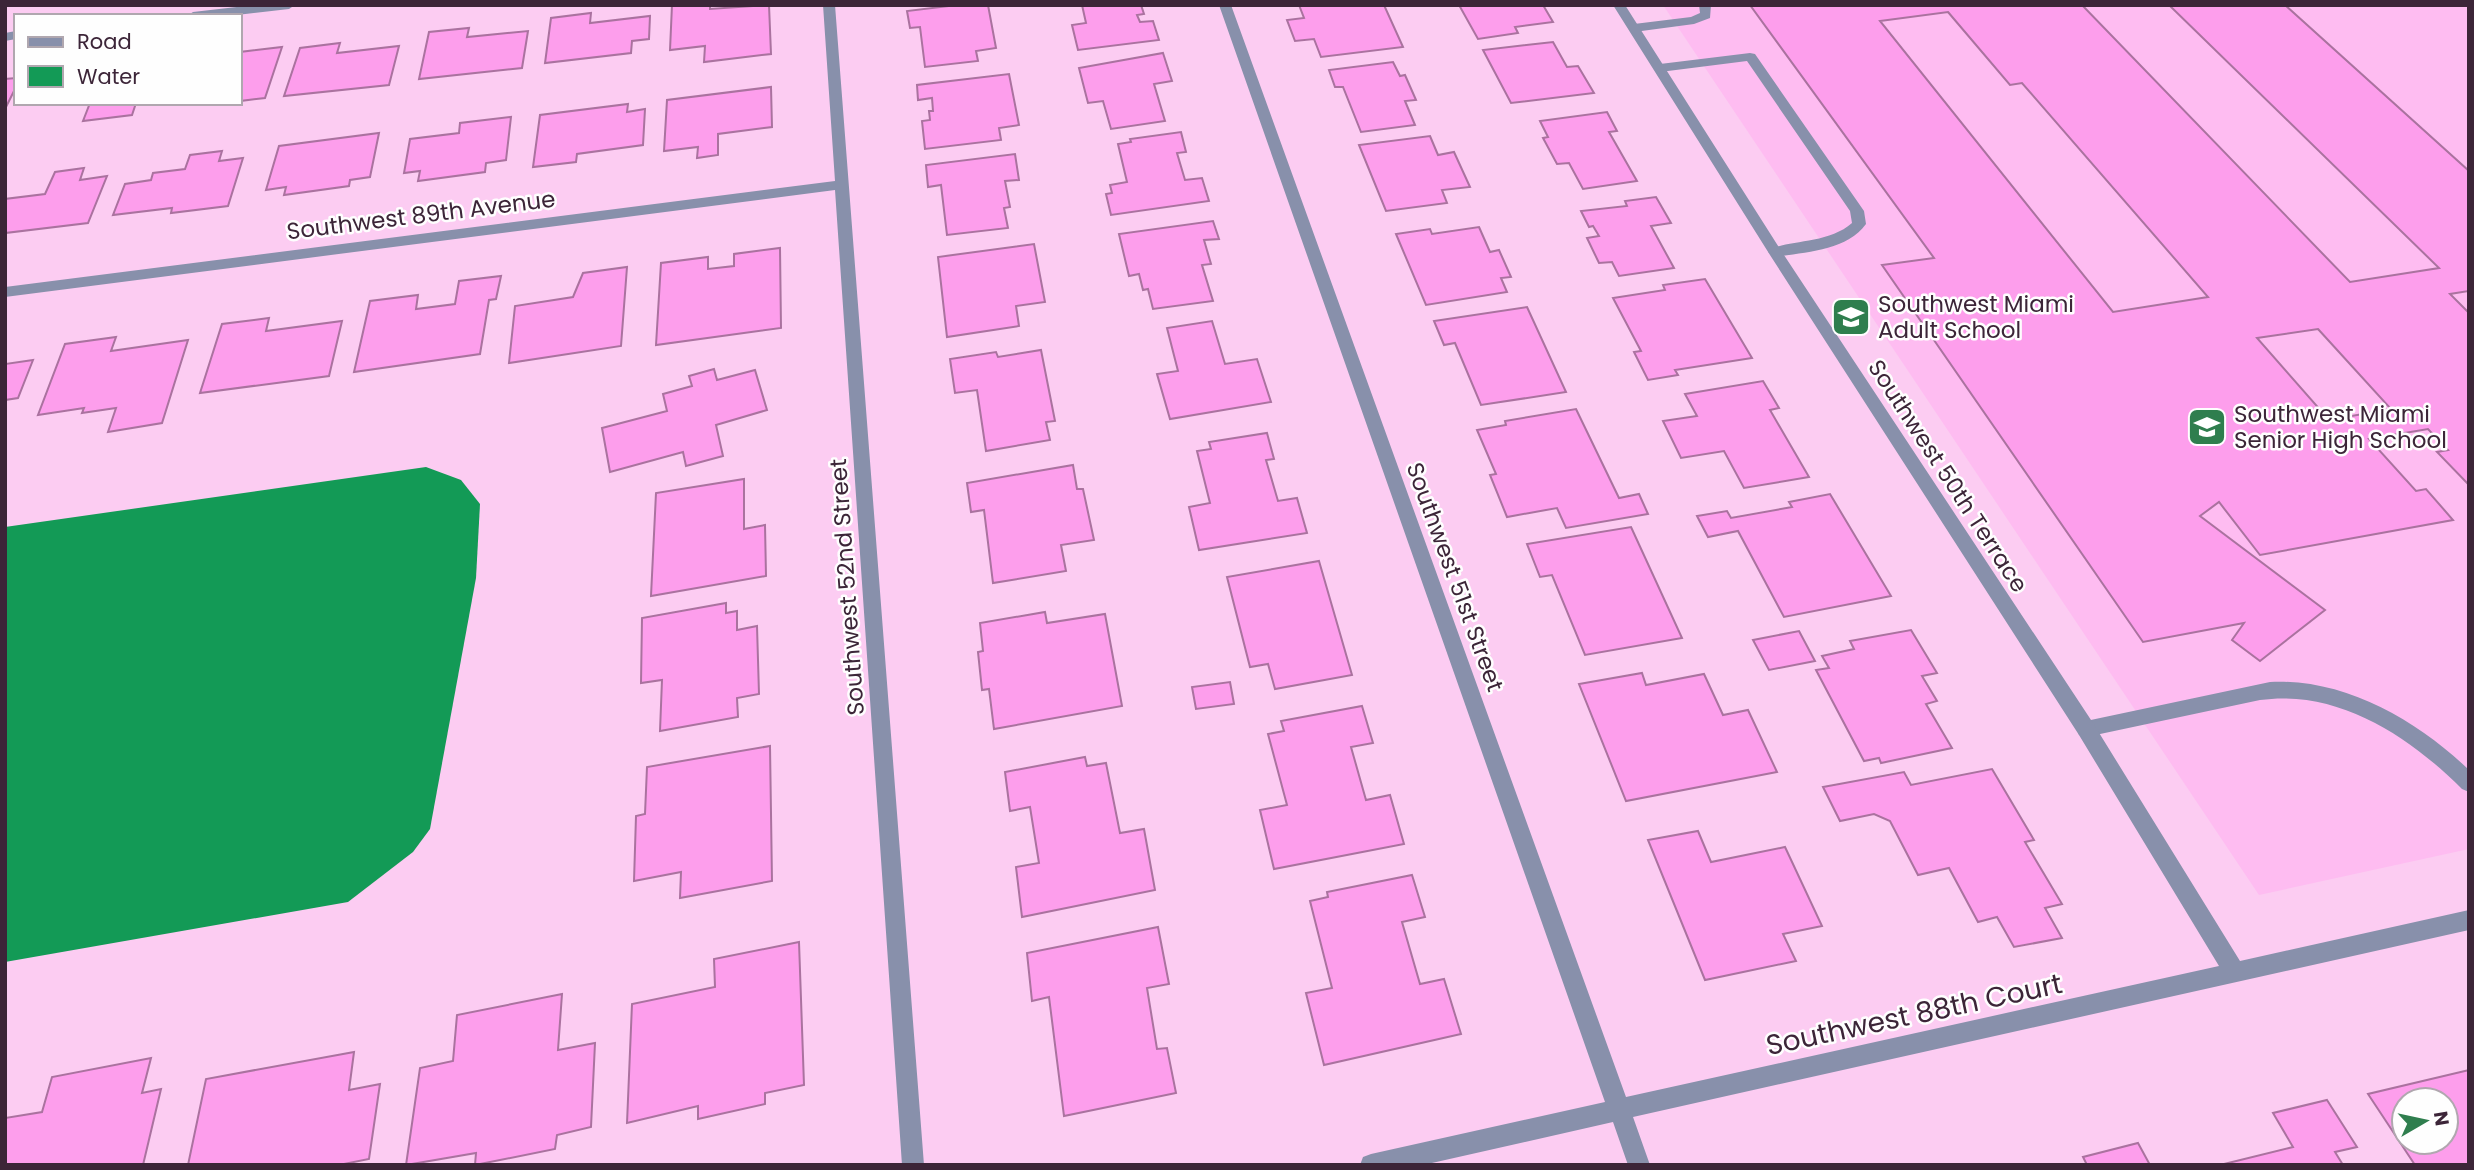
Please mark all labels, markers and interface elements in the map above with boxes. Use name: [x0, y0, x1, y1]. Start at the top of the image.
legend: [14, 14, 242, 105]
text: Road: [77, 27, 132, 56]
text: Water: [77, 62, 140, 91]
street label: Southwest 89th Avenue: [285, 183, 557, 247]
place label: Southwest Miami Adult School: [1878, 288, 2074, 346]
school or university icon: Southwest Miami Adult School: [1830, 296, 1872, 338]
street label: Southwest 50th Terrace: [1861, 353, 2035, 599]
place label: Southwest Miami Senior High School: [2234, 398, 2447, 456]
school or university icon: Southwest Miami Senior High School: [2186, 406, 2228, 448]
street label: Southwest 52nd Street: [822, 458, 872, 716]
street label: Southwest 51st Street: [1399, 458, 1511, 696]
street label: Southwest 88th Court: [1762, 964, 2066, 1065]
north arrow: [2390, 1086, 2460, 1156]
text: N: [2427, 1109, 2456, 1128]

